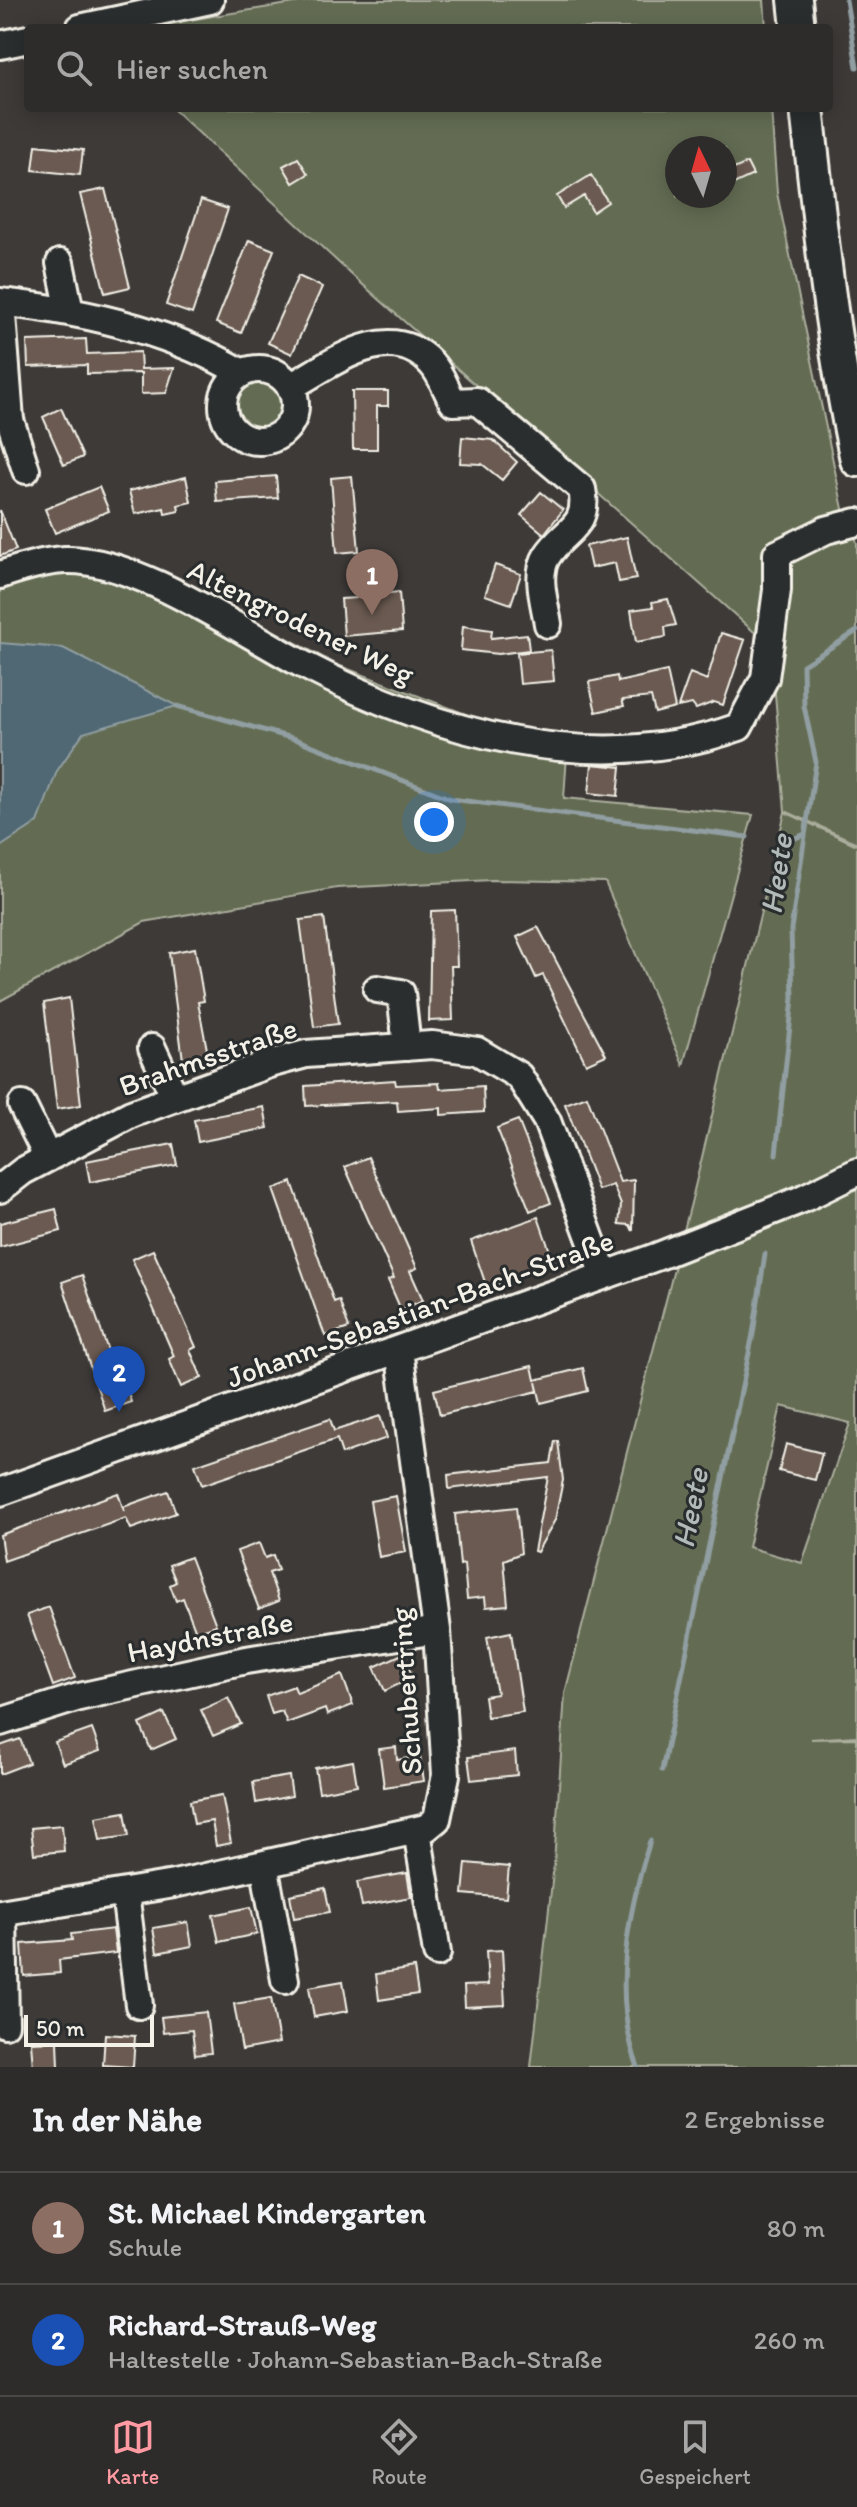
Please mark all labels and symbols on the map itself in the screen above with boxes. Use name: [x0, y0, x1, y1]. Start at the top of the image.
north arrow: [665, 136, 737, 208]
pin: 1: [346, 549, 398, 615]
street label: Altengrodener Weg: [182, 551, 421, 693]
your location: [414, 802, 454, 842]
water label: Heete: [752, 830, 801, 916]
street label: Brahmsstraße: [114, 1009, 302, 1104]
street label: Johann-Sebastian-Bach-Straße: [221, 1221, 618, 1396]
pin: 2: [93, 1346, 145, 1412]
water label: Heete: [664, 1464, 717, 1551]
street label: Haydnstraße: [124, 1602, 296, 1671]
street label: Schubertring: [381, 1605, 430, 1776]
scale bar: [24, 2011, 154, 2047]

